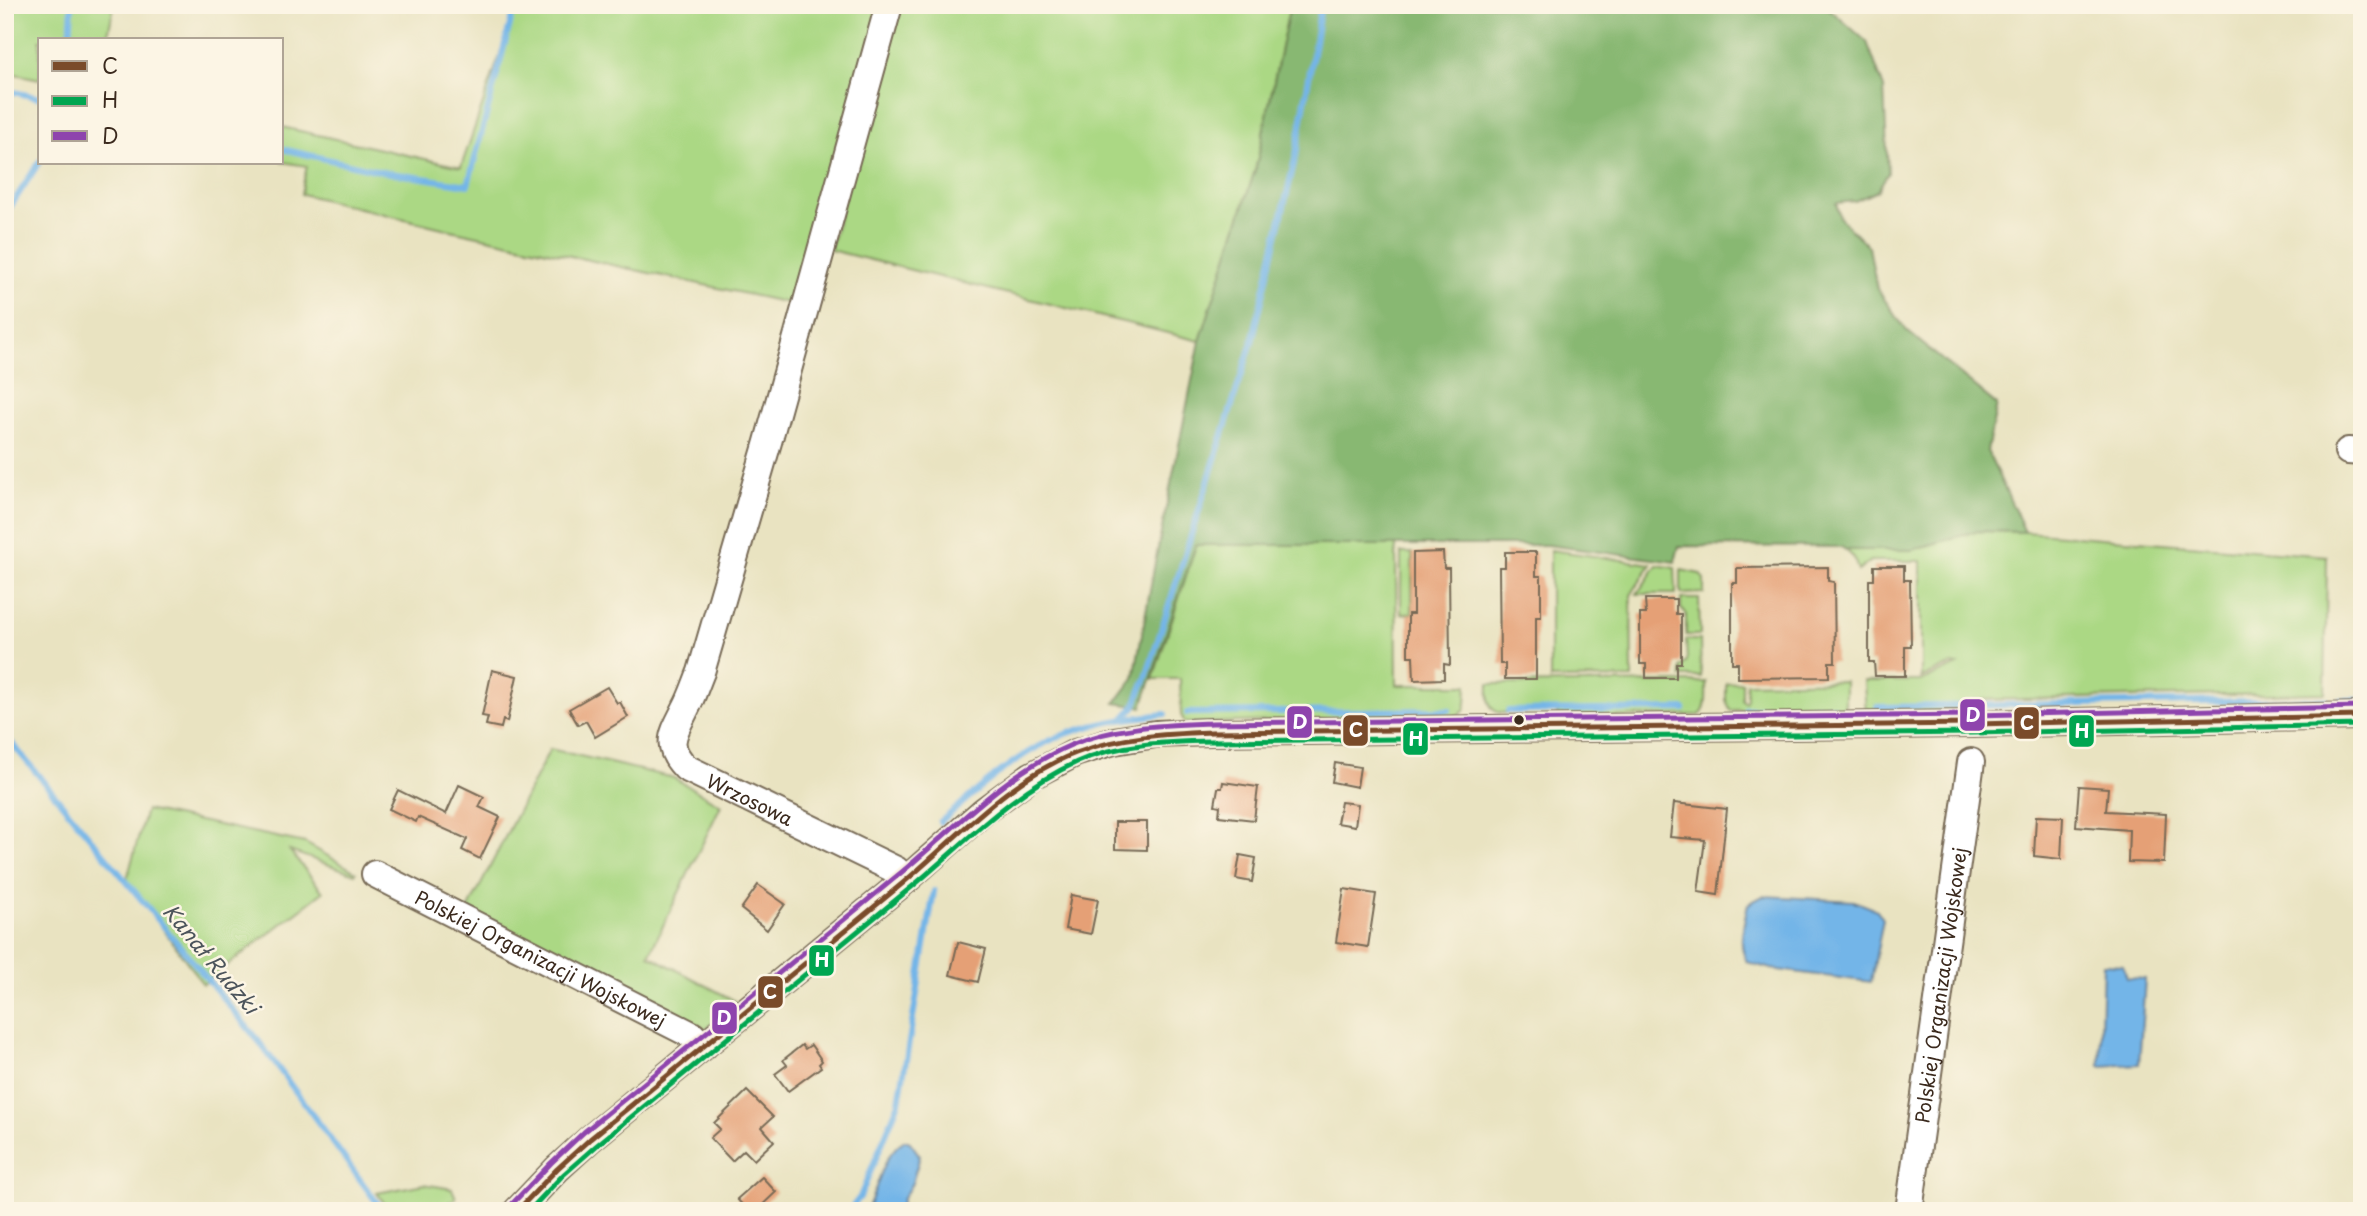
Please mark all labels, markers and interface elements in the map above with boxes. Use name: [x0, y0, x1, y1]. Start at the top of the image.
legend: [38, 38, 284, 164]
text: C: [102, 49, 118, 81]
text: H: [102, 83, 118, 115]
text: D: [102, 119, 119, 151]
line badge: D: [1959, 698, 1986, 732]
text: D: [1965, 700, 1981, 728]
line badge: D: [1286, 705, 1313, 739]
line badge: C: [2013, 706, 2040, 740]
text: D: [1292, 707, 1308, 735]
text: C: [2020, 708, 2034, 736]
unlabelled marker: [1512, 713, 1526, 727]
line badge: C: [1342, 714, 1369, 747]
line badge: H: [2068, 714, 2095, 748]
text: C: [1349, 715, 1363, 743]
text: H: [2075, 716, 2089, 744]
line badge: H: [1402, 722, 1429, 756]
text: H: [1409, 724, 1423, 752]
street label: Wrzosowa: [702, 766, 798, 832]
street label: Polskiej Organizacji Wojskowej: [1907, 845, 1973, 1125]
street label: Polskiej Organizacji Wojskowej: [411, 883, 671, 1034]
water label: Kanał Rudzki: [156, 896, 270, 1023]
line badge: H: [808, 944, 835, 977]
text: H: [815, 945, 829, 973]
line badge: C: [757, 975, 784, 1009]
text: C: [763, 977, 777, 1005]
line badge: D: [711, 1001, 738, 1035]
text: D: [716, 1003, 732, 1031]

